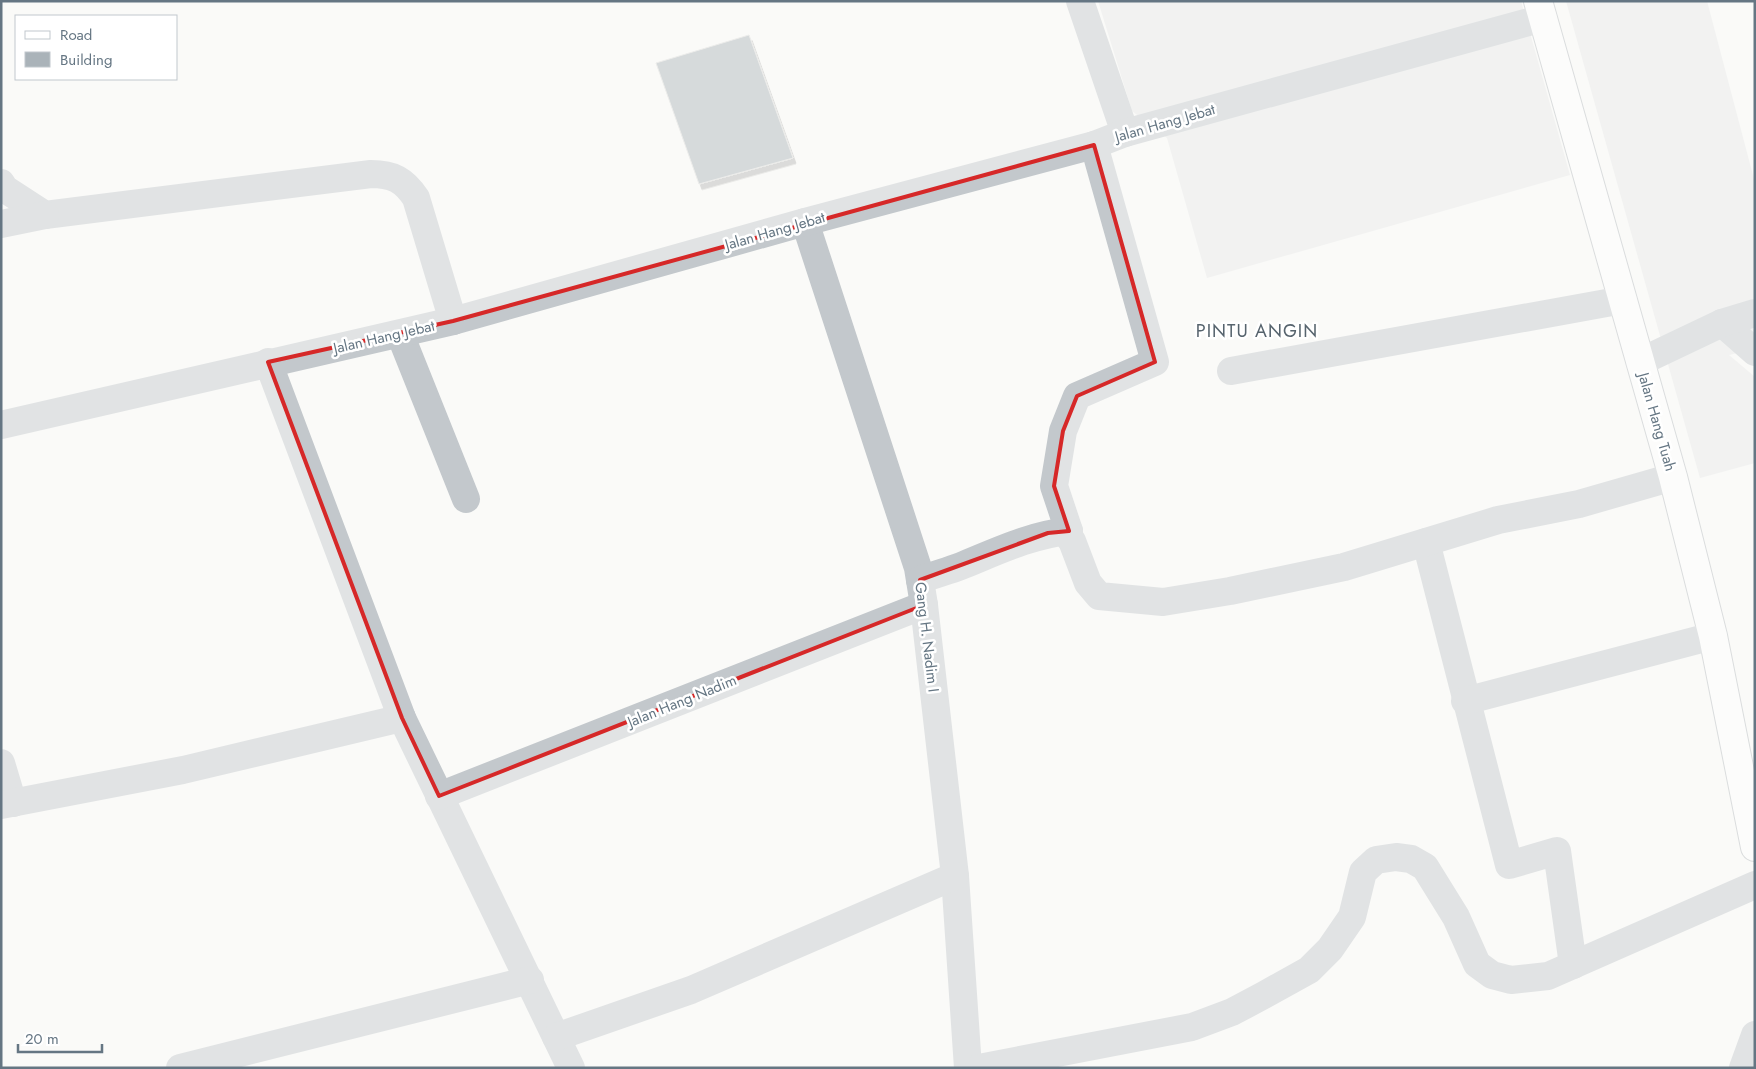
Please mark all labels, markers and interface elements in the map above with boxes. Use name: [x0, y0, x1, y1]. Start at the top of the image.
legend: [15, 15, 178, 80]
text: Road: [60, 24, 92, 46]
text: Building: [60, 49, 112, 71]
street label: Jalan Hang Jebat: [1110, 98, 1218, 148]
street label: Jalan Hang Jebat: [720, 206, 828, 256]
street label: Jalan Hang Jebat: [329, 315, 437, 360]
district label: PINTU ANGIN: [1196, 318, 1318, 344]
street label: Jalan Hang Tuah: [1632, 368, 1682, 474]
street label: Gang H. Nadim I: [909, 581, 945, 693]
street label: Jalan Hang Nadim: [622, 669, 740, 734]
scale bar: [18, 1022, 101, 1054]
text: 20 m: [25, 1028, 59, 1050]

